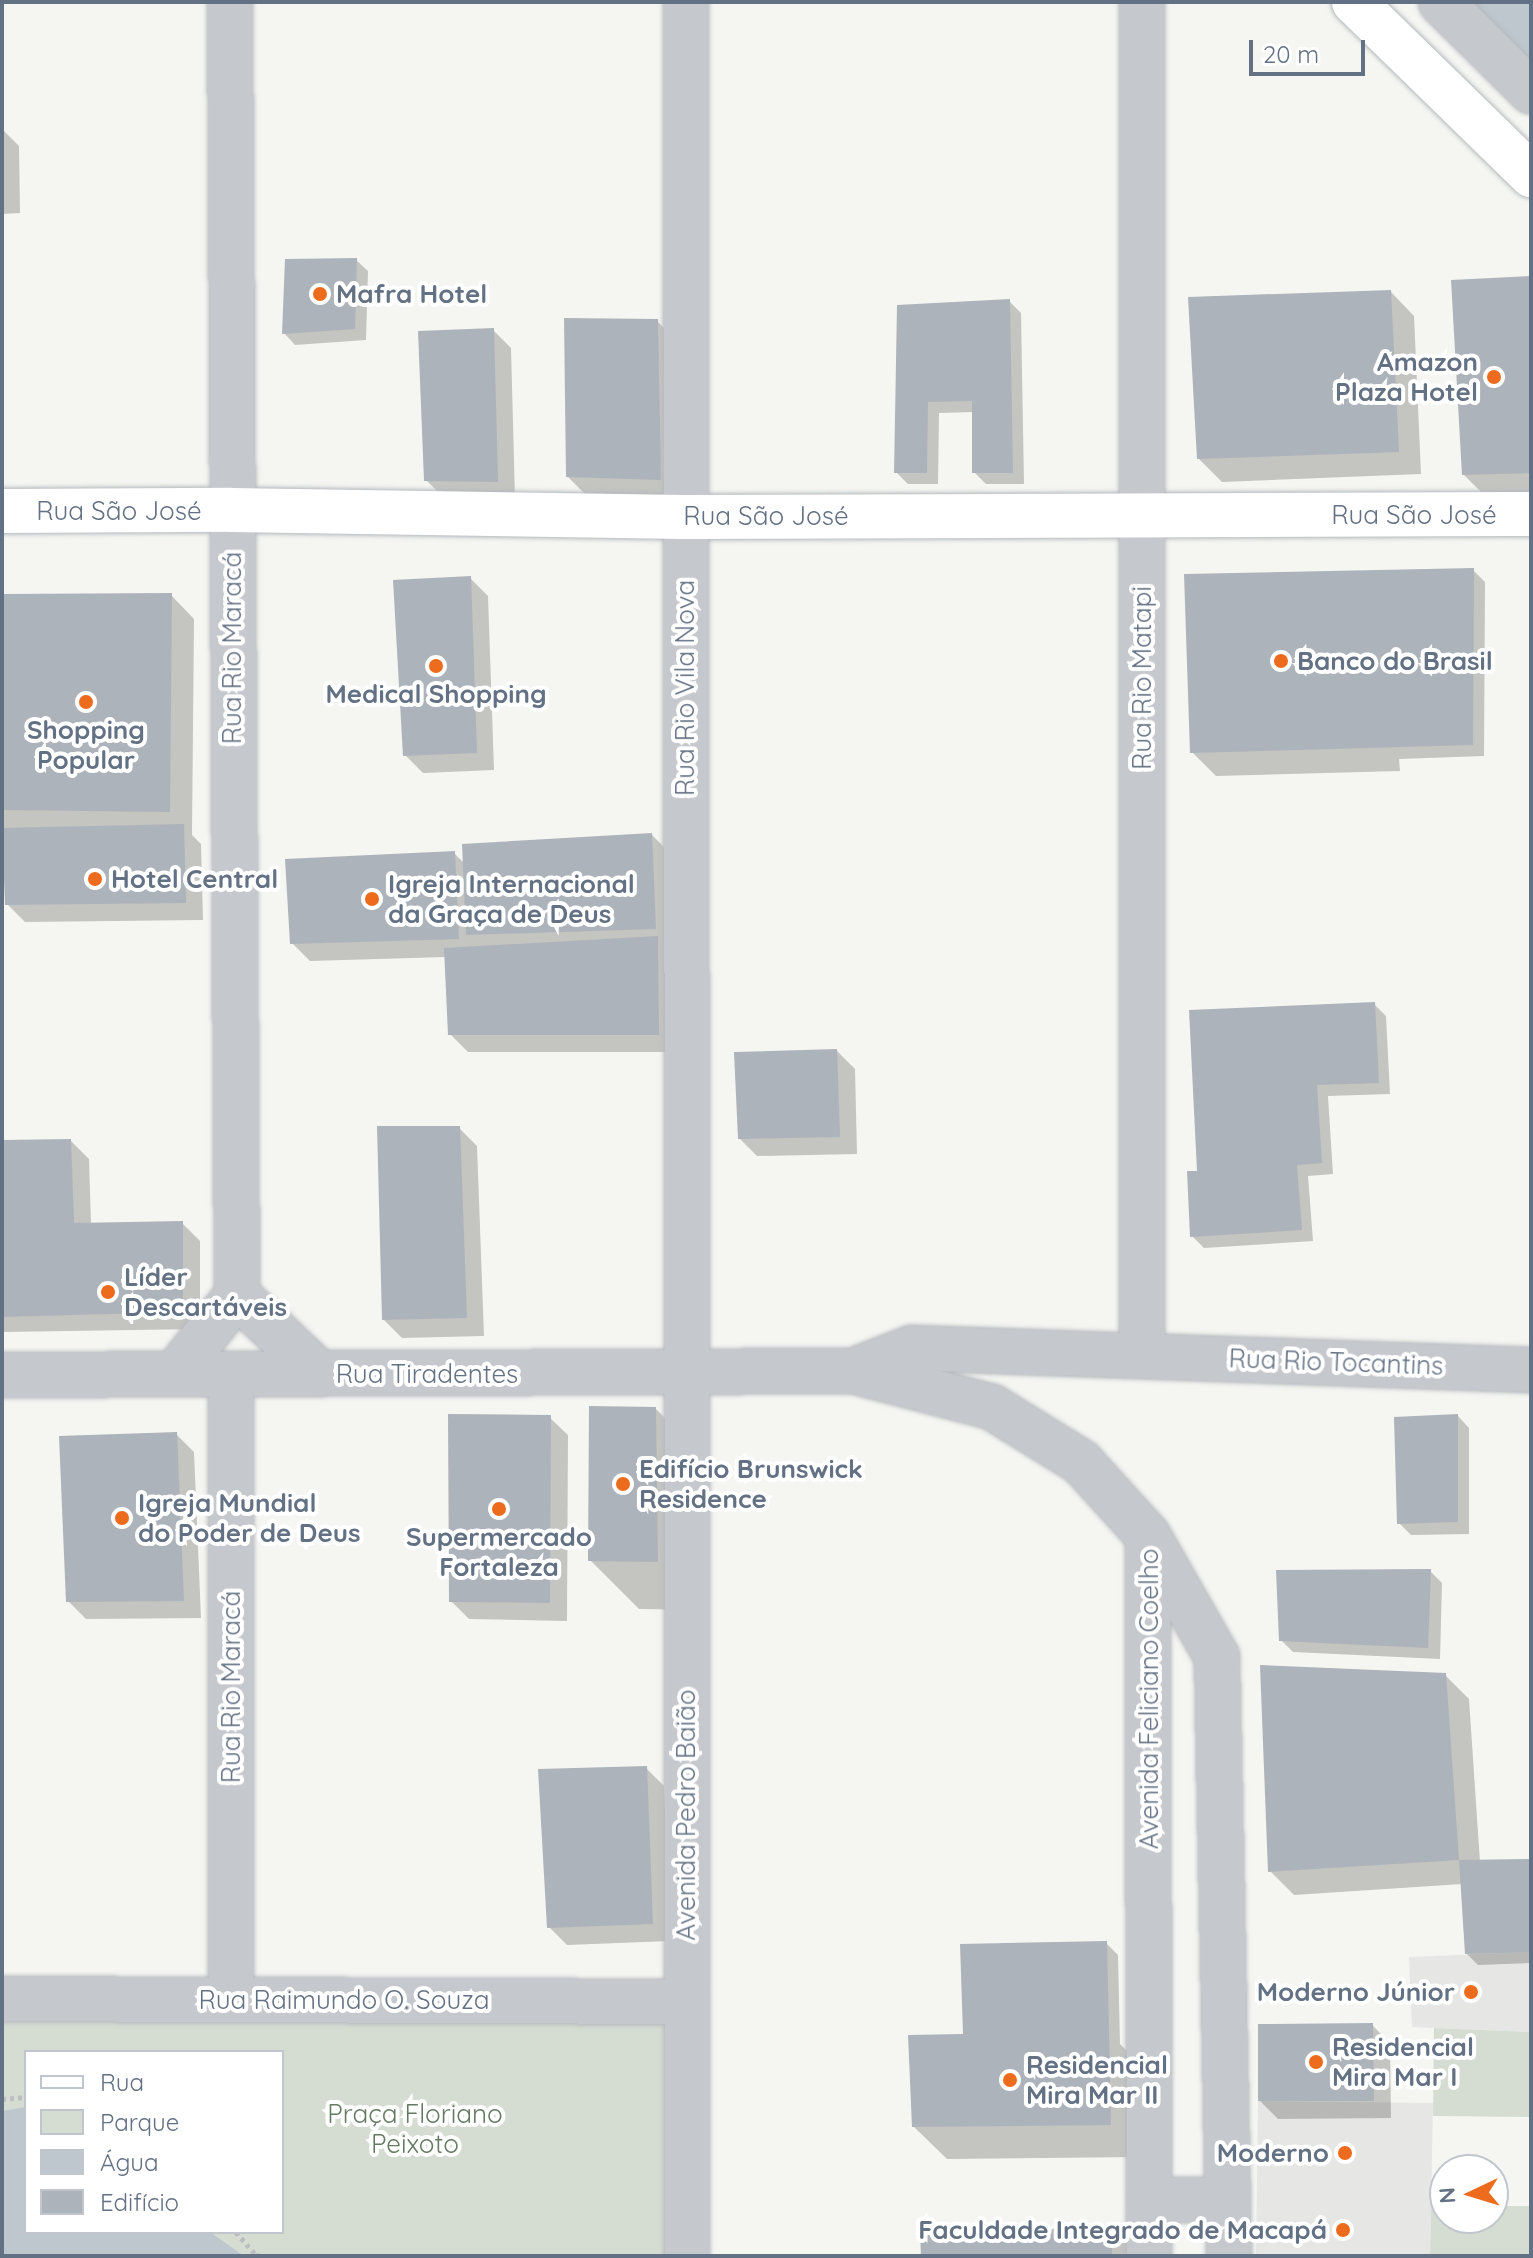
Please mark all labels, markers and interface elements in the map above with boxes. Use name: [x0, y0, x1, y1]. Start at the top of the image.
scale bar: [1253, 24, 1369, 74]
text: 20 m: [1263, 39, 1319, 69]
place label: Mafra Hotel: [336, 278, 487, 310]
marker: Mafra Hotel: [311, 285, 329, 303]
place label: Amazon Plaza Hotel: [1335, 346, 1478, 408]
marker: Amazon Plaza Hotel: [1485, 368, 1503, 386]
street label: Rua São José: [36, 495, 202, 527]
street label: Rua São José: [1331, 499, 1497, 531]
street label: Rua São José: [683, 500, 849, 532]
street label: Rua Rio Maracá: [216, 552, 248, 744]
street label: Rua Rio Vila Nova: [669, 580, 701, 796]
street label: Rua Rio Matapi: [1126, 586, 1158, 770]
place label: Banco do Brasil: [1297, 645, 1493, 677]
marker: Banco do Brasil: [1272, 652, 1290, 670]
marker: Medical Shopping: [427, 657, 445, 675]
place label: Medical Shopping: [325, 678, 547, 710]
marker: Shopping Popular: [77, 693, 95, 711]
place label: Shopping Popular: [27, 714, 145, 776]
place label: Hotel Central: [111, 863, 278, 895]
place label: Igreja Internacional da Graça de Deus: [388, 868, 635, 930]
marker: Hotel Central: [86, 870, 104, 888]
marker: Igreja Internacional da Graça de Deus: [363, 890, 381, 908]
place label: Líder Descartáveis: [124, 1261, 287, 1322]
marker: Líder Descartáveis: [99, 1283, 117, 1301]
street label: Rua Rio Tocantins: [1228, 1343, 1444, 1381]
street label: Rua Tiradentes: [336, 1358, 518, 1390]
place label: Edifício Brunswick Residence: [639, 1453, 863, 1514]
marker: Edifício Brunswick Residence: [614, 1475, 632, 1493]
place label: Igreja Mundial do Poder de Deus: [138, 1487, 361, 1548]
marker: Supermercado Fortaleza: [490, 1500, 508, 1518]
marker: Igreja Mundial do Poder de Deus: [113, 1509, 131, 1527]
place label: Supermercado Fortaleza: [406, 1521, 592, 1582]
street label: Avenida Feliciano Coelho: [1133, 1549, 1165, 1849]
street label: Rua Rio Maracá: [215, 1591, 247, 1783]
street label: Avenida Pedro Baião: [670, 1689, 702, 1941]
place label: Moderno Júnior: [1257, 1976, 1455, 2008]
marker: Moderno Júnior: [1462, 1983, 1480, 2001]
street label: Rua Raimundo O. Souza: [199, 1984, 489, 2016]
place label: Residencial Mira Mar I: [1332, 2031, 1474, 2092]
place label: Residencial Mira Mar II: [1026, 2049, 1168, 2110]
legend: [24, 2050, 284, 2234]
marker: Residencial Mira Mar I: [1307, 2053, 1325, 2071]
text: Rua: [100, 2067, 144, 2097]
marker: Residencial Mira Mar II: [1001, 2071, 1019, 2089]
park label: Praça Floriano Peixoto: [327, 2098, 503, 2160]
text: Parque: [100, 2107, 179, 2137]
place label: Moderno: [1217, 2137, 1329, 2169]
marker: Moderno: [1336, 2144, 1354, 2162]
text: Água: [100, 2147, 159, 2177]
north arrow: [1429, 2154, 1509, 2234]
text: N: [1433, 2186, 1462, 2205]
text: Edifício: [100, 2187, 179, 2217]
place label: Faculdade Integrado de Macapá: [918, 2214, 1327, 2246]
marker: Faculdade Integrado de Macapá: [1334, 2221, 1352, 2239]

